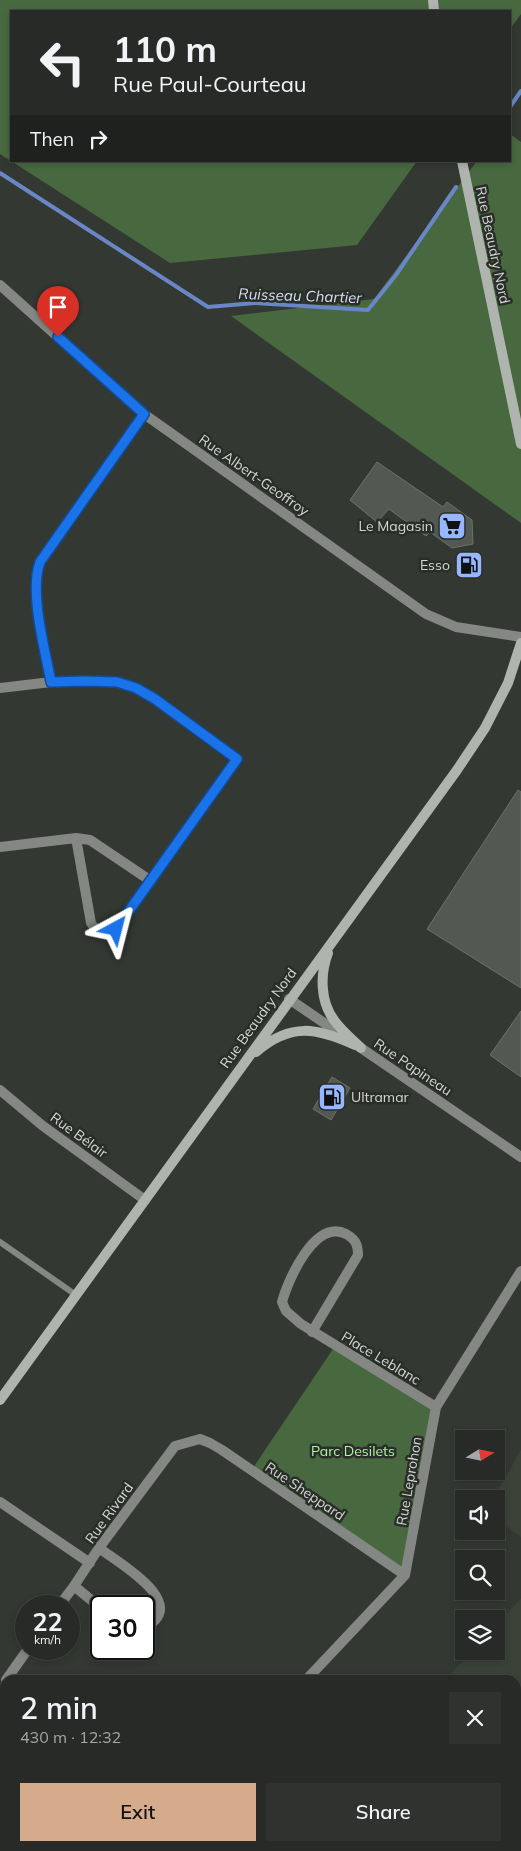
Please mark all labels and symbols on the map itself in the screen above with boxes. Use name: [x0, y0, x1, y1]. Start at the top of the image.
street label: Rue Beaudry Nord: [472, 185, 514, 305]
water label: Ruisseau Chartier: [238, 284, 363, 307]
pin: [37, 286, 79, 337]
street label: Rue Albert-Geoffroy: [196, 430, 313, 520]
supermarket icon: Le Magasin: [437, 511, 467, 541]
place label: Le Magasin: [358, 517, 433, 535]
fuel station icon: Esso: [454, 550, 484, 580]
place label: Esso: [420, 556, 450, 574]
position arrow: [89, 902, 141, 954]
street label: Rue Beaudry Nord: [216, 964, 300, 1072]
street label: Rue Papineau: [371, 1034, 455, 1100]
fuel station icon: Ultramar: [317, 1082, 347, 1112]
place label: Ultramar: [351, 1088, 410, 1106]
street label: Rue Bélair: [47, 1108, 112, 1162]
street label: Place Leblanc: [338, 1327, 424, 1389]
north arrow: [455, 1430, 505, 1480]
street label: Rue Leprohon: [392, 1435, 426, 1527]
park label: Parc Desilets: [311, 1442, 395, 1460]
street label: Rue Sheppard: [262, 1458, 348, 1524]
street label: Rue Rivard: [81, 1479, 137, 1547]
speed limit sign: 30: [90, 1595, 155, 1660]

